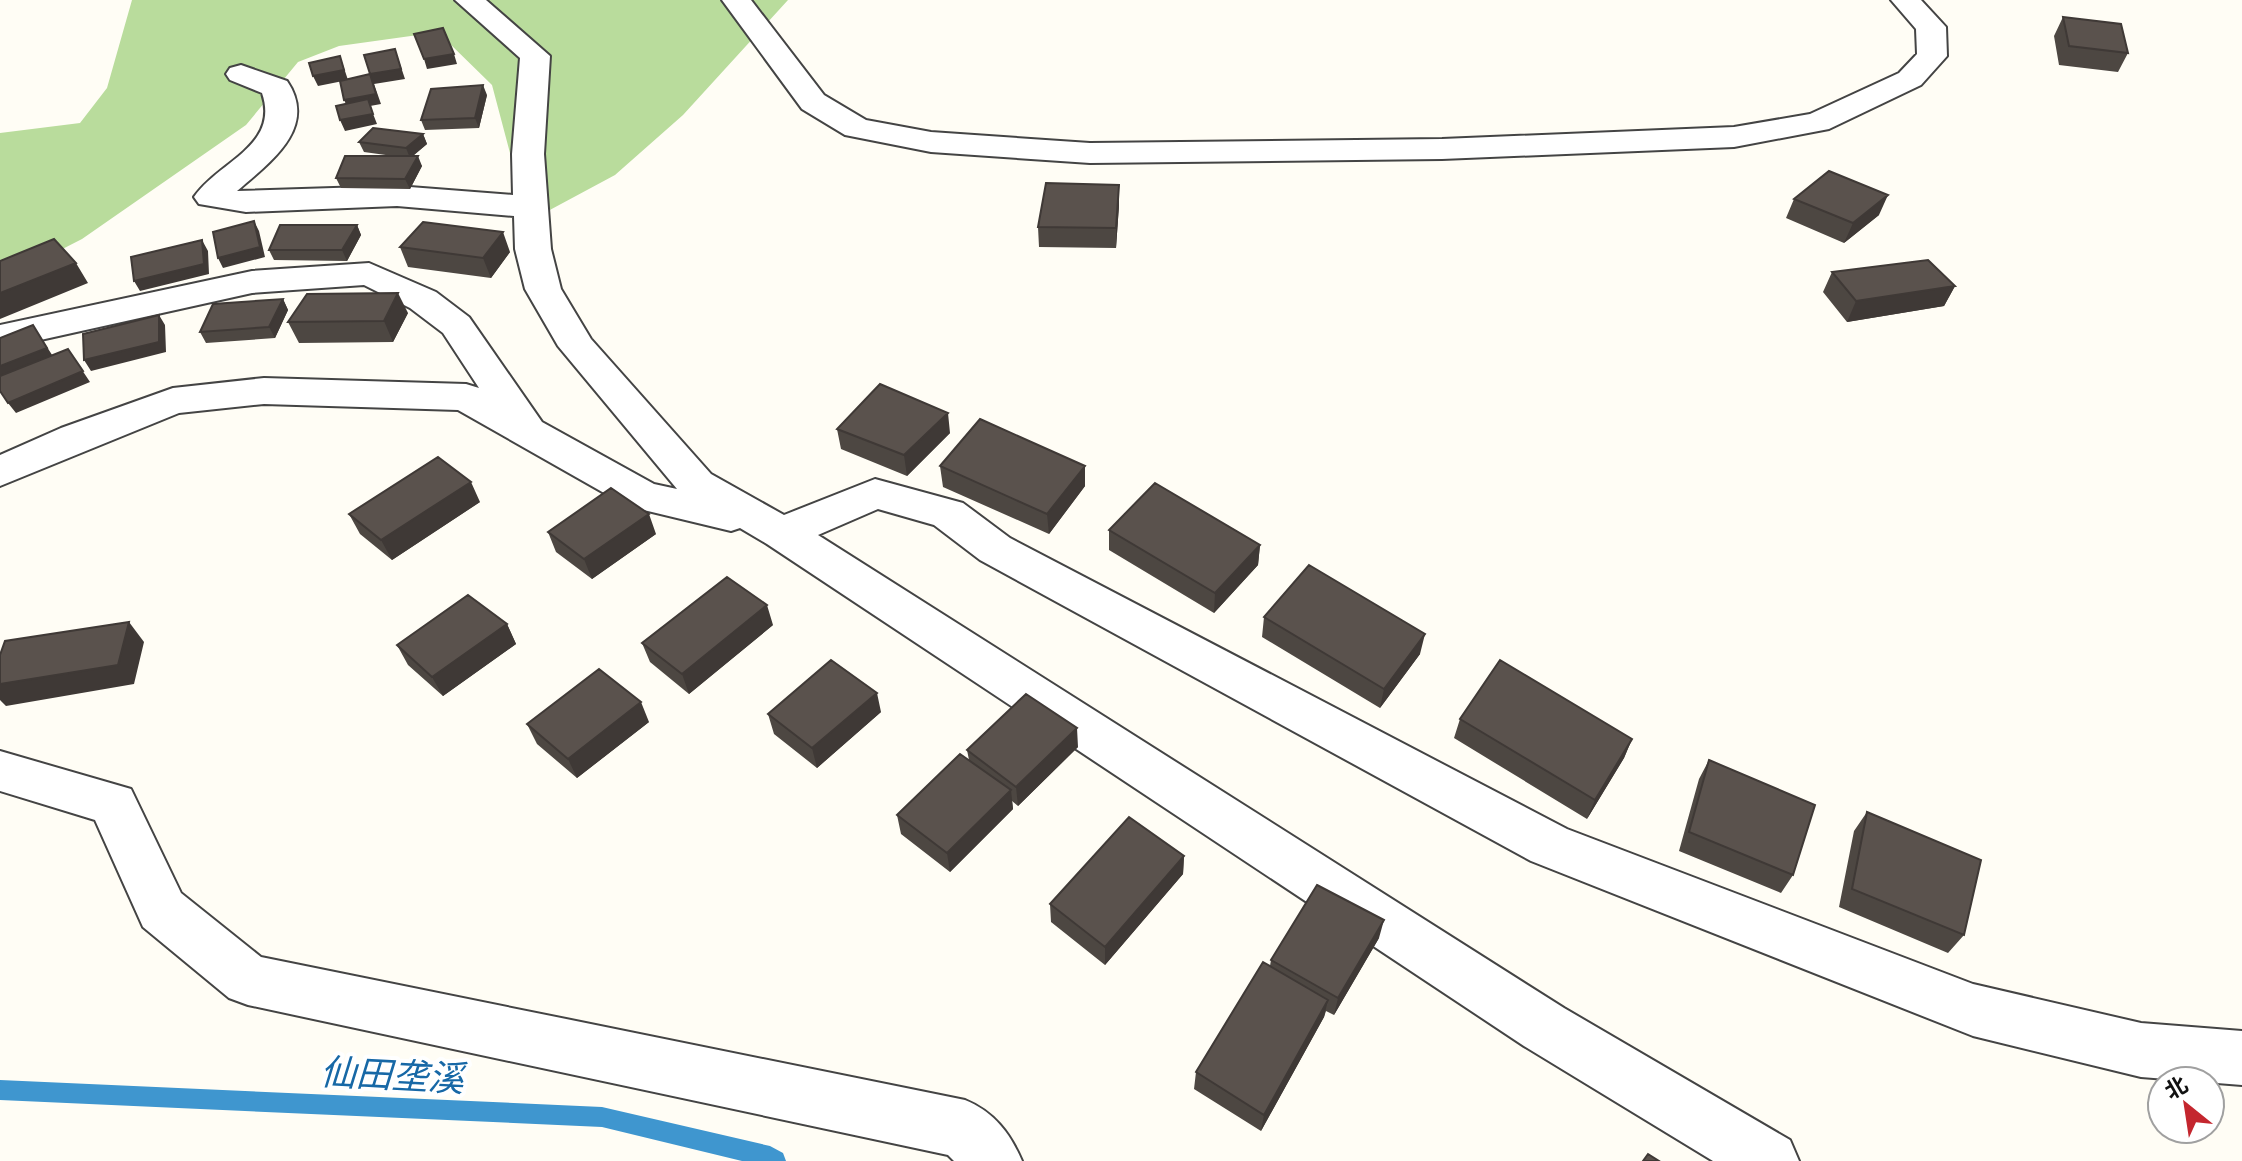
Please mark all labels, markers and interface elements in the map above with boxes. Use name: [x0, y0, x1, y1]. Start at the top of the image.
water label: 仙田垄溪: [319, 1048, 469, 1102]
north arrow: [2146, 1065, 2226, 1145]
text: 北: [2159, 1070, 2193, 1105]

